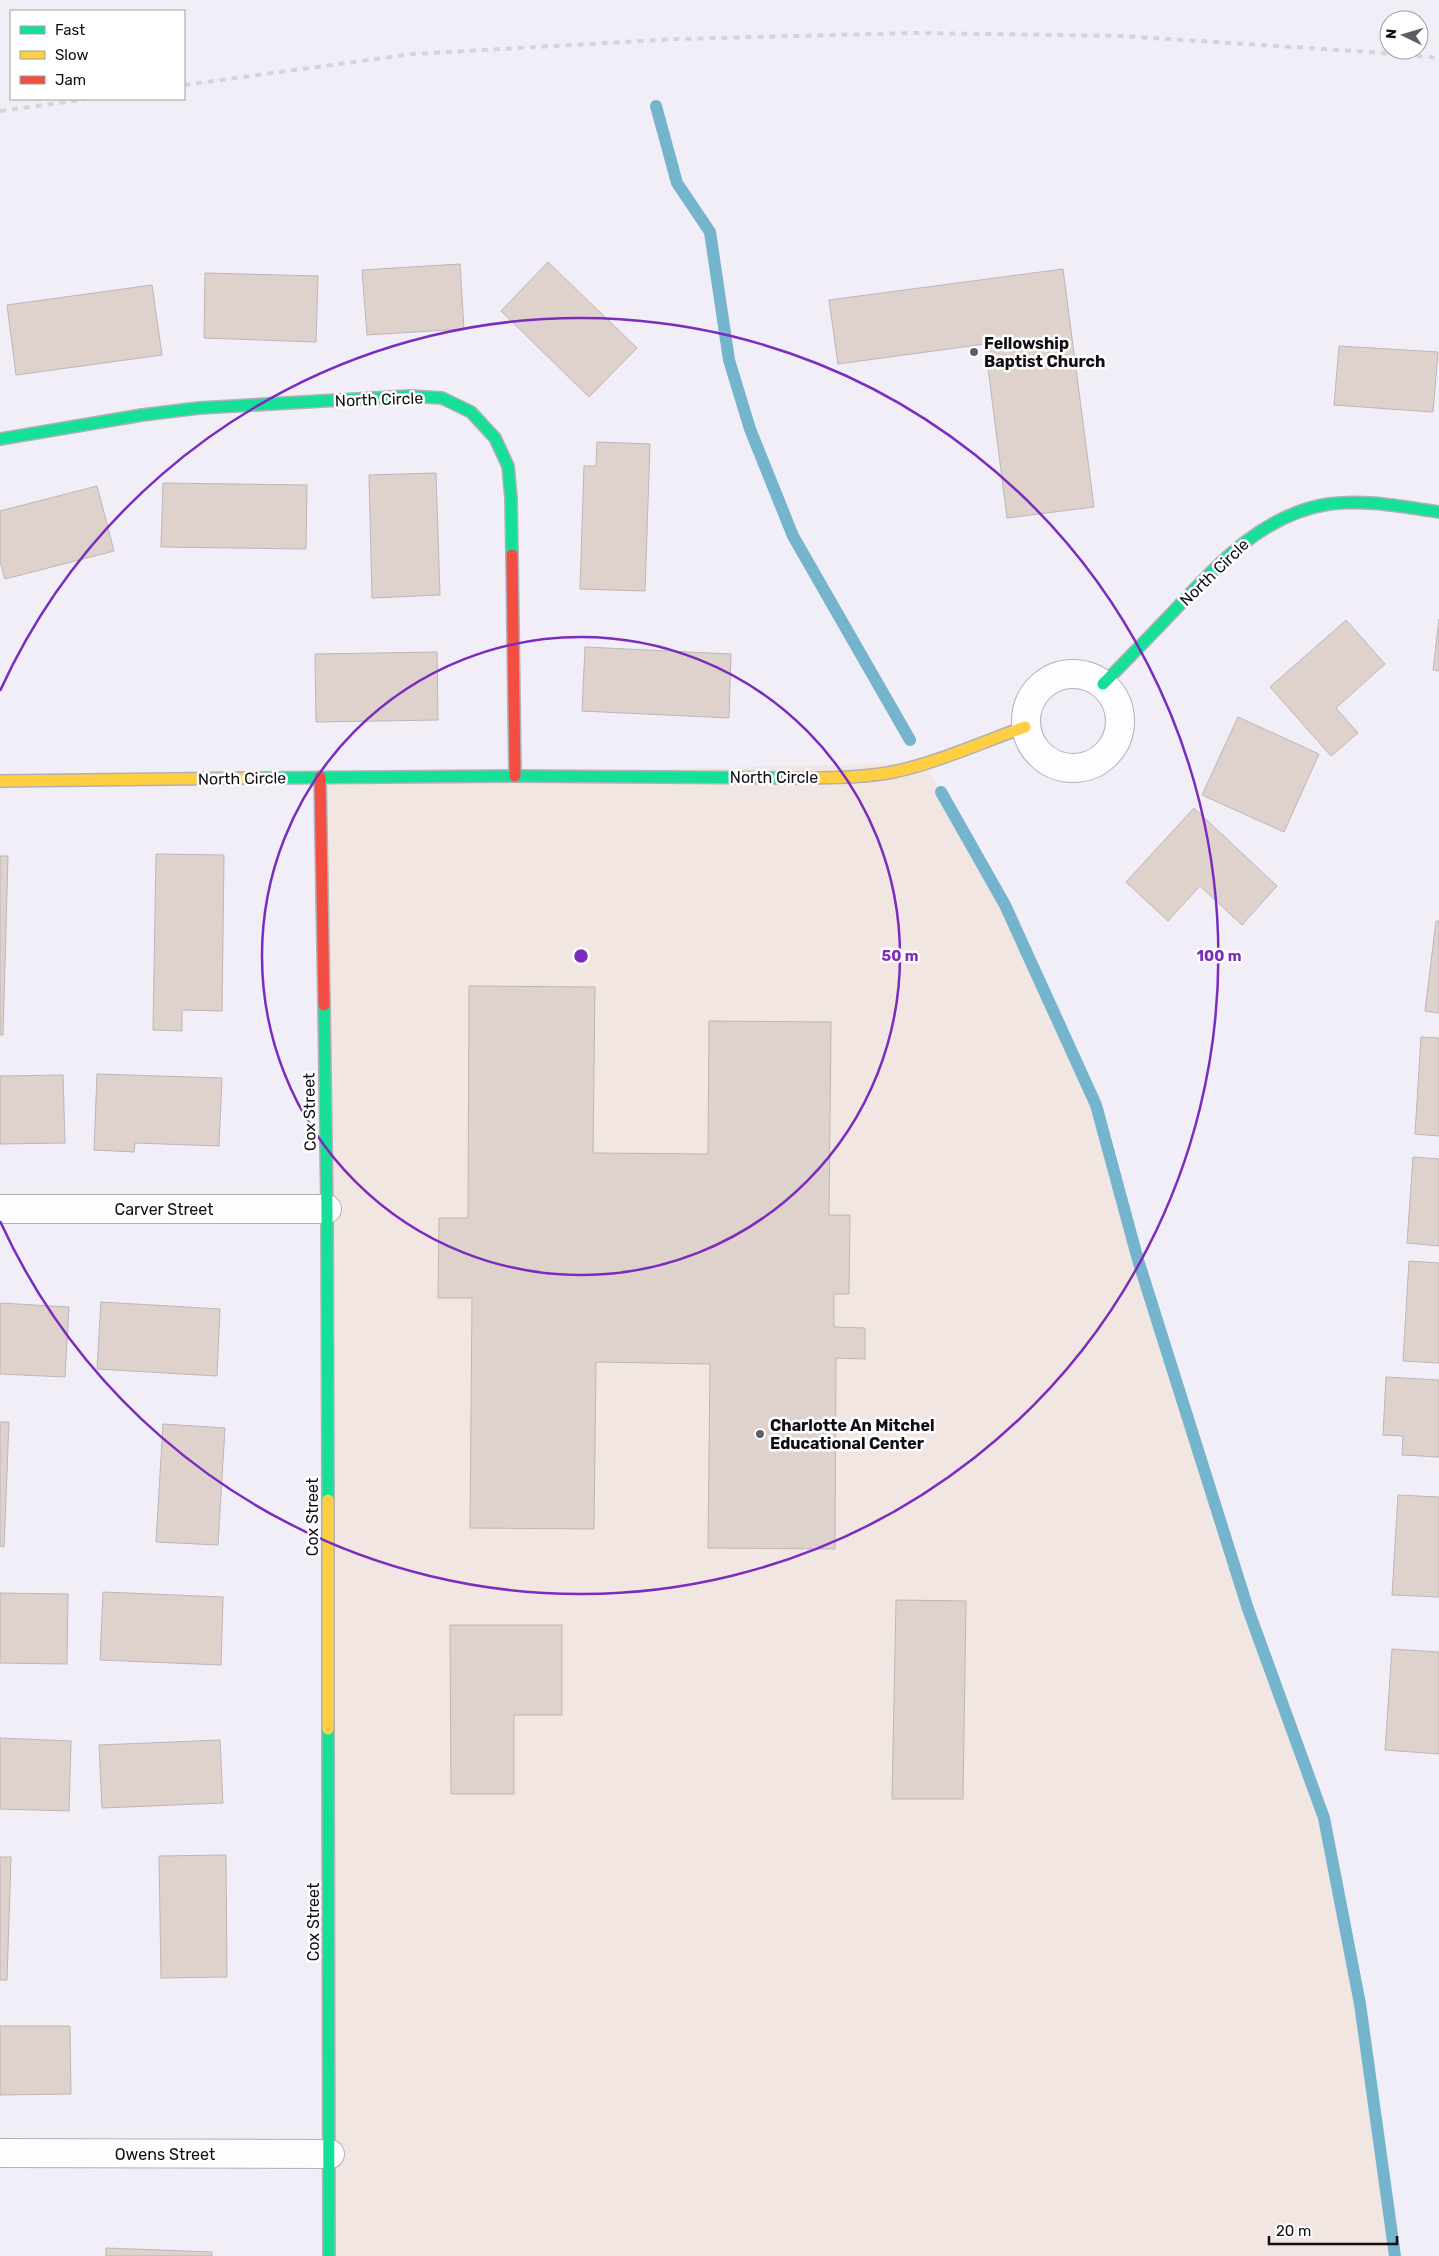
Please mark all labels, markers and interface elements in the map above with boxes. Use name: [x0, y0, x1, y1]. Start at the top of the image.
legend: [10, 10, 185, 100]
north arrow: [1379, 10, 1429, 60]
text: Fast: [55, 21, 85, 39]
text: N: [1383, 28, 1400, 40]
text: Slow: [55, 46, 88, 64]
text: Jam: [55, 71, 86, 89]
place label: Fellowship Baptist Church: [984, 334, 1105, 371]
marker: Fellowship Baptist Church: [968, 346, 980, 358]
street label: North Circle: [334, 388, 424, 411]
street label: North Circle: [1176, 535, 1253, 610]
street label: North Circle: [198, 768, 286, 789]
street label: North Circle: [730, 768, 818, 787]
centre of rings: [572, 947, 590, 965]
text: 50 m: [882, 947, 918, 965]
text: 100 m: [1197, 947, 1241, 965]
street label: Cox Street: [299, 1073, 320, 1151]
street label: Carver Street: [115, 1200, 214, 1219]
place label: Charlotte An Mitchel Educational Center: [770, 1416, 934, 1453]
marker: Charlotte An Mitchel Educational Center: [754, 1428, 766, 1440]
street label: Cox Street: [303, 1478, 322, 1556]
street label: Cox Street: [304, 1883, 323, 1961]
street label: Owens Street: [115, 2145, 215, 2164]
scale bar: [1269, 2214, 1396, 2246]
text: 20 m: [1276, 2222, 1311, 2240]

